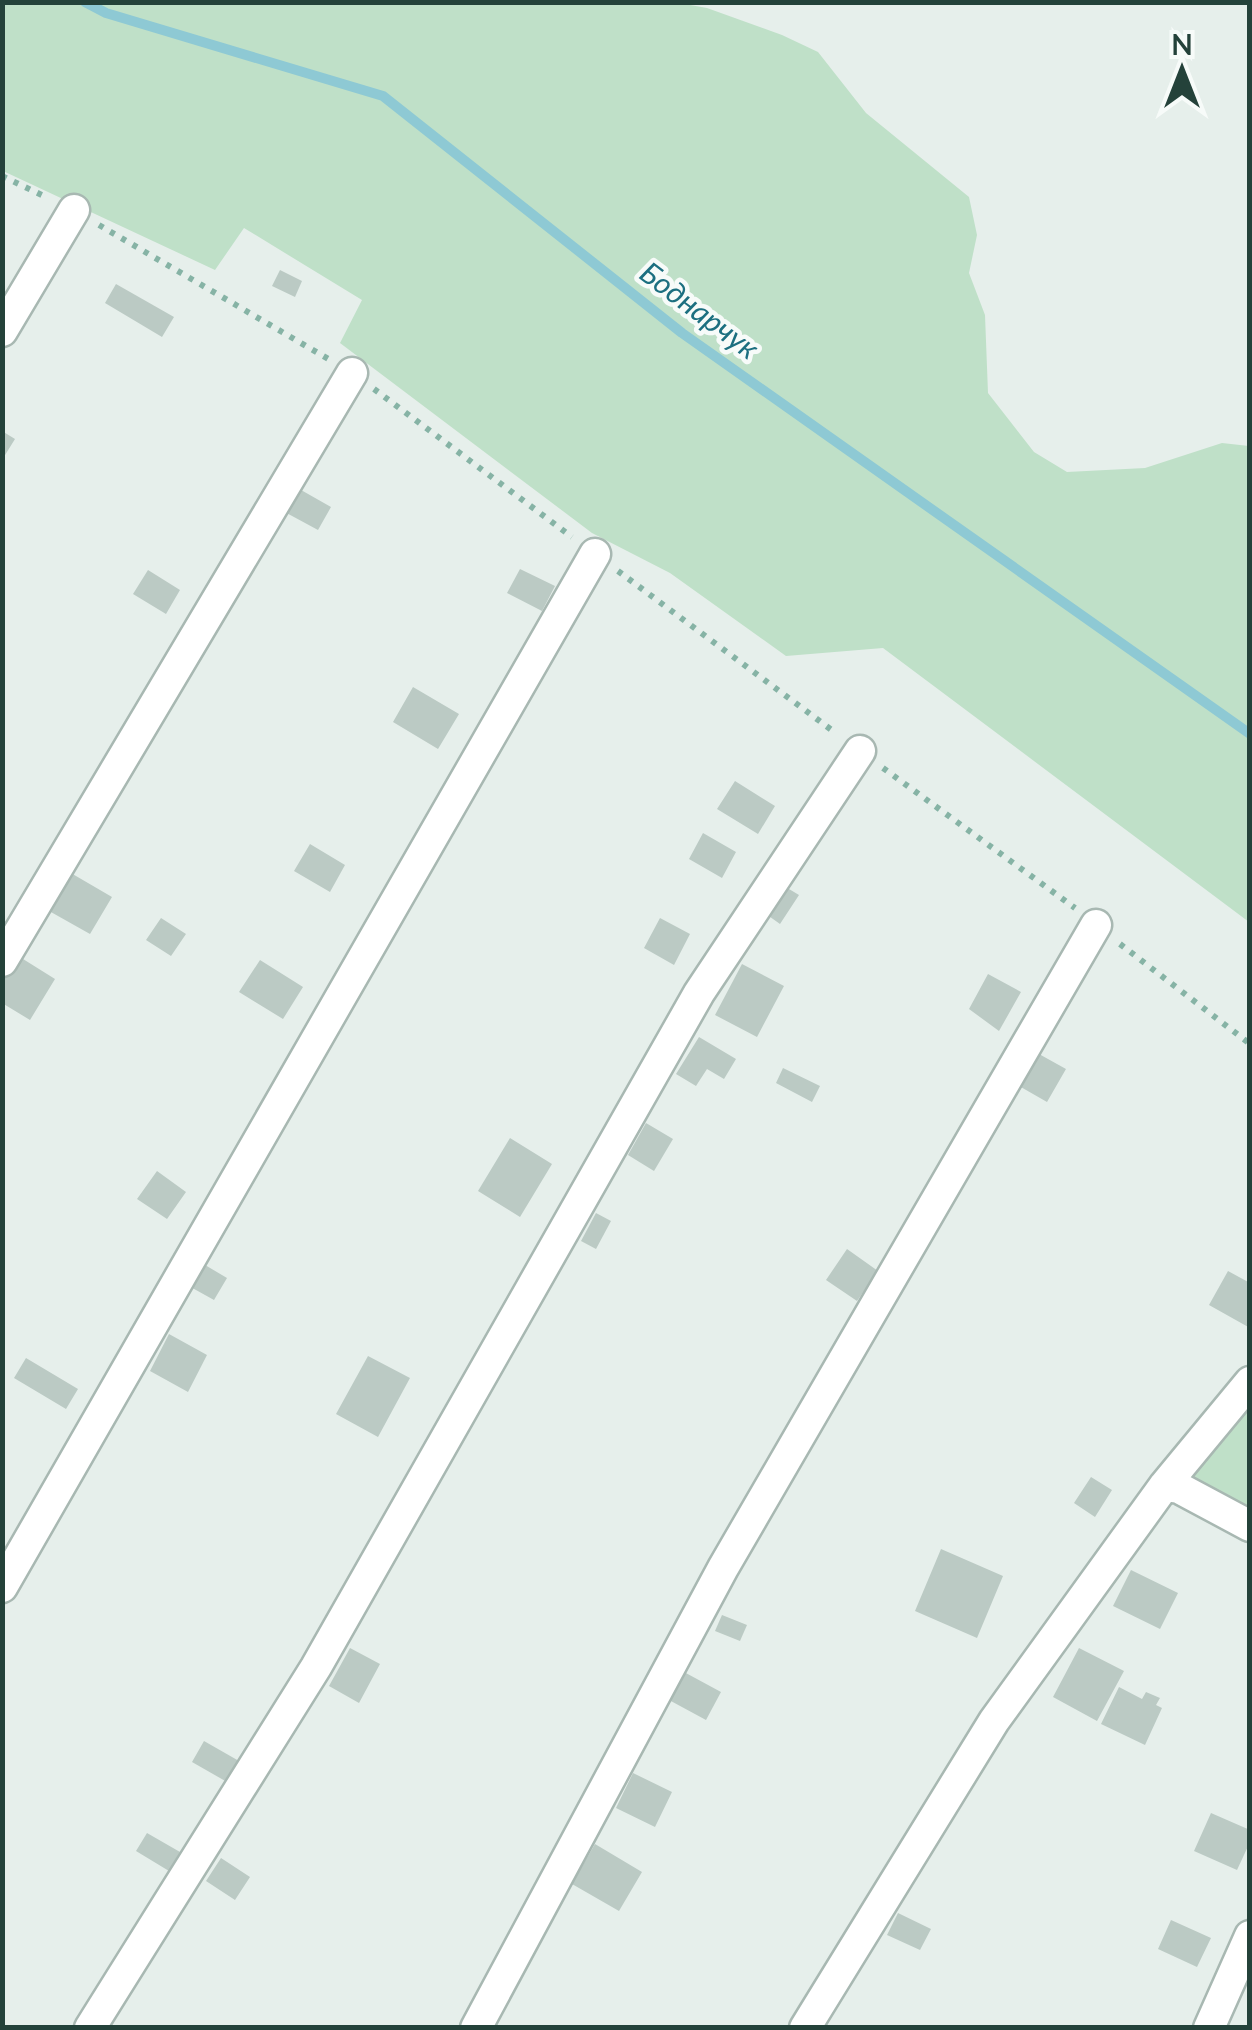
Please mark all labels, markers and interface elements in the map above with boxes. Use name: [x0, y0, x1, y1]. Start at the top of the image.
north arrow: [1132, 20, 1232, 120]
text: N: [1171, 27, 1193, 61]
water label: Боднарчук: [634, 253, 767, 366]

